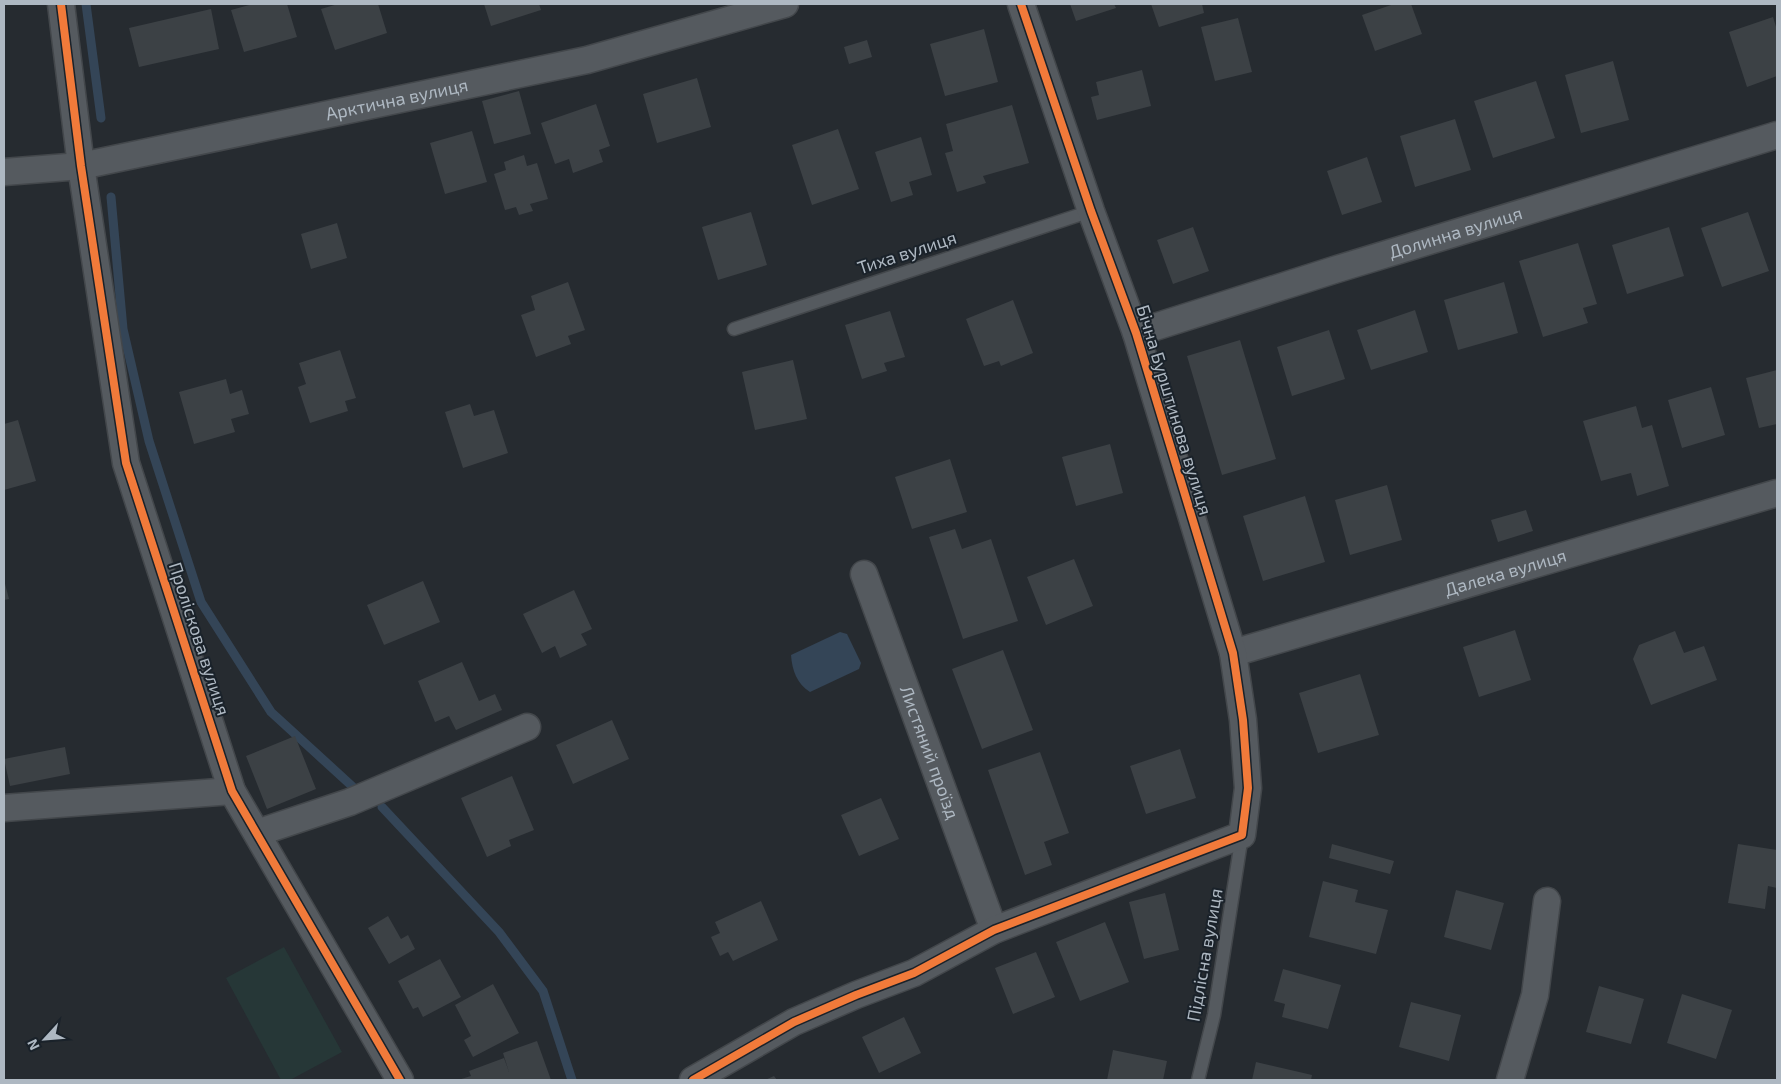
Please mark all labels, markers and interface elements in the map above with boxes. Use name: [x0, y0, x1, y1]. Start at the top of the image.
street label: Арктична вулиця: [324, 73, 470, 124]
street label: Долинна вулиця: [1386, 201, 1525, 263]
street label: Тиха вулиця: [854, 226, 959, 278]
street label: Бічна Бурштинова вулиця: [1132, 302, 1217, 517]
street label: Далека вулиця: [1442, 544, 1569, 600]
street label: Проліскова вулиця: [165, 559, 235, 718]
street label: Листяний проїзд: [896, 682, 965, 822]
street label: Підлісна вулиця: [1181, 886, 1227, 1023]
north arrow: [20, 1014, 70, 1064]
text: N: [23, 1037, 43, 1053]

